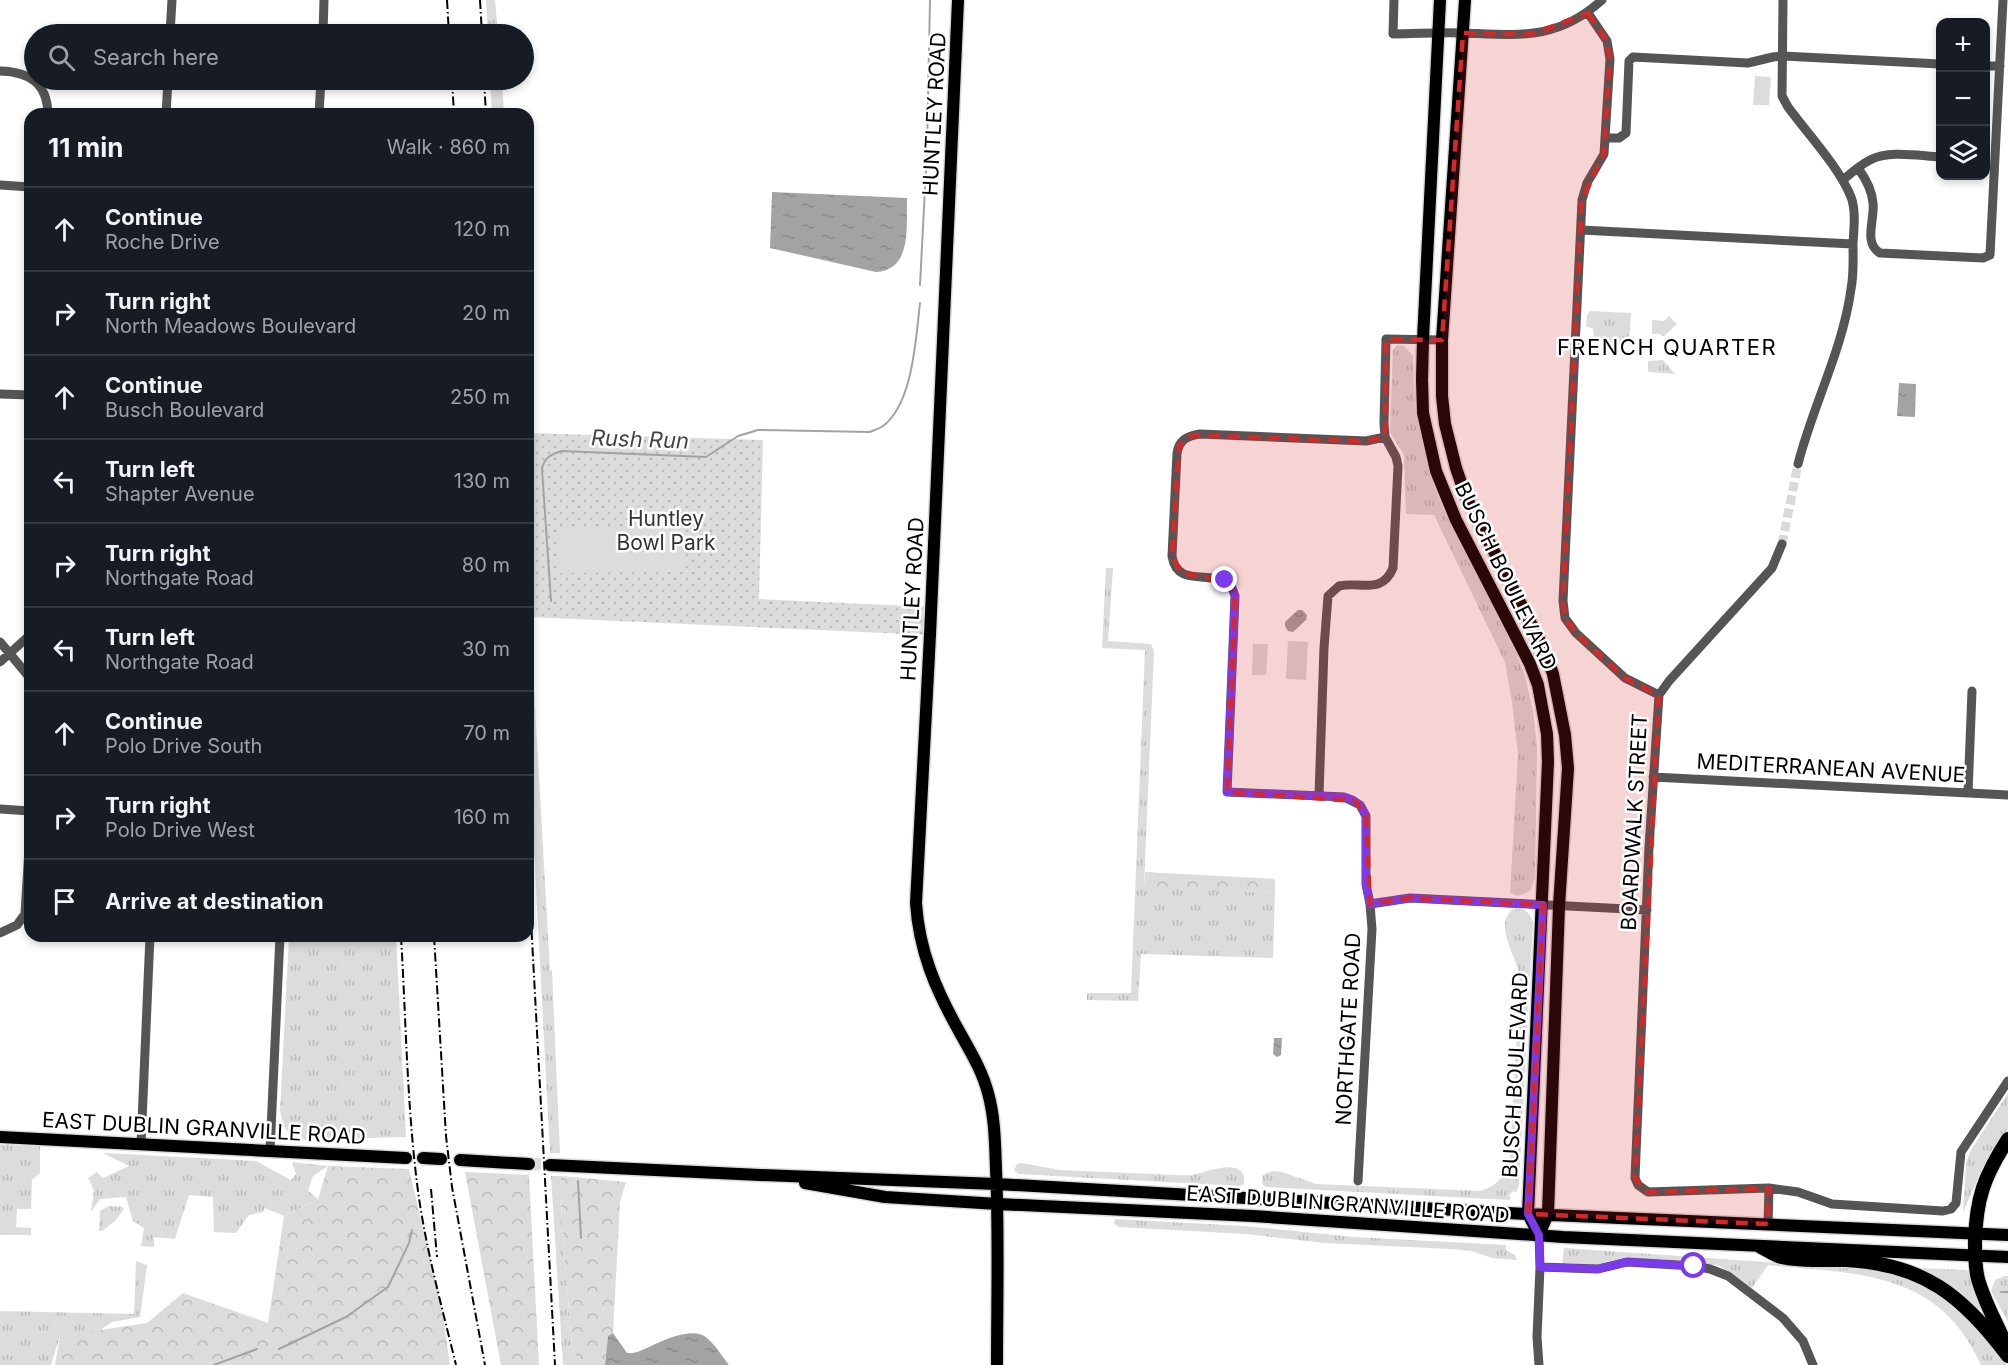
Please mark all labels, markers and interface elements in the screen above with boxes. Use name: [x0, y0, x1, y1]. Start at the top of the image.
map controls: [1936, 18, 1990, 180]
button: +: [1936, 18, 1990, 72]
search box: [24, 24, 534, 90]
street label: HUNTLEY ROAD: [917, 32, 951, 196]
icon: search: [45, 41, 78, 74]
text: Search here: [93, 44, 219, 70]
button: −: [1936, 72, 1990, 126]
button: layers: [1936, 126, 1990, 180]
text: 11 min: [48, 132, 124, 163]
text: Walk · 860 m: [387, 135, 510, 159]
text: Continue: [105, 204, 203, 230]
icon: ahead: [48, 213, 81, 246]
text: 120 m: [454, 217, 510, 241]
text: Roche Drive: [105, 230, 220, 254]
text: Turn right: [105, 288, 211, 314]
icon: right: [48, 297, 81, 330]
text: 20 m: [462, 301, 510, 325]
text: North Meadows Boulevard: [105, 314, 356, 338]
district label: FRENCH QUARTER: [1557, 334, 1777, 360]
text: Continue: [105, 372, 203, 398]
icon: ahead: [48, 381, 81, 414]
text: 250 m: [450, 385, 510, 409]
text: Busch Boulevard: [105, 398, 264, 422]
water label: Rush Run: [590, 424, 690, 454]
text: Turn left: [105, 456, 195, 482]
icon: left: [48, 465, 81, 498]
text: 130 m: [454, 469, 510, 493]
street label: BUSCH BOULEVARD: [1450, 478, 1562, 674]
text: Shapter Avenue: [105, 482, 255, 506]
park label: Huntley Bowl Park: [616, 506, 716, 555]
street label: HUNTLEY ROAD: [895, 517, 929, 681]
text: Turn right: [105, 540, 211, 566]
icon: right: [48, 549, 81, 582]
text: 80 m: [462, 553, 510, 577]
text: Northgate Road: [105, 566, 254, 590]
route end: [1211, 566, 1237, 592]
text: Turn left: [105, 624, 195, 650]
icon: left: [48, 633, 81, 666]
text: 30 m: [462, 637, 510, 661]
text: Northgate Road: [105, 650, 254, 674]
text: Continue: [105, 708, 203, 734]
street label: BOARDWALK STREET: [1616, 713, 1652, 931]
icon: ahead: [48, 717, 81, 750]
text: 70 m: [463, 721, 510, 745]
text: Polo Drive South: [105, 734, 262, 758]
street label: MEDITERRANEAN AVENUE: [1696, 748, 1966, 788]
text: Turn right: [105, 792, 211, 818]
icon: right: [48, 801, 81, 834]
text: 160 m: [454, 805, 510, 829]
text: Polo Drive West: [105, 818, 255, 842]
icon: arrive: [48, 885, 81, 918]
text: Arrive at destination: [105, 888, 324, 914]
street label: NORTHGATE ROAD: [1330, 932, 1366, 1126]
street label: BUSCH BOULEVARD: [1497, 972, 1533, 1178]
street label: EAST DUBLIN GRANVILLE ROAD: [41, 1107, 367, 1149]
street label: EAST DUBLIN GRANVILLE ROAD: [1185, 1180, 1511, 1228]
route start: [1680, 1252, 1706, 1278]

